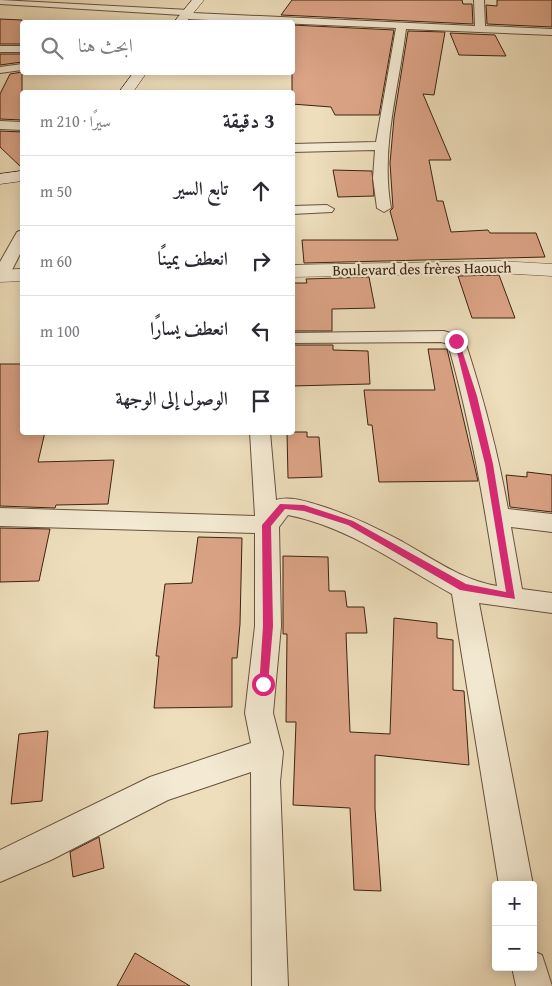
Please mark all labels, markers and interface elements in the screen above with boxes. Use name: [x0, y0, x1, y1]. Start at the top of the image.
search box: [20, 20, 295, 75]
text: ابحث هنا: [78, 31, 133, 59]
icon: search: [38, 34, 66, 62]
text: 3 دقيقة: [223, 105, 275, 136]
text: سيرًا · 210 m: [40, 109, 111, 133]
text: تابع السير: [174, 174, 228, 202]
icon: ahead: [247, 177, 275, 205]
text: 50 m: [40, 179, 72, 203]
text: انعطف يمينًا: [158, 244, 228, 272]
icon: right: [247, 247, 275, 275]
text: 60 m: [40, 249, 72, 273]
street label: Boulevard des frères Haouch: [332, 256, 512, 281]
text: انعطف يسارًا: [150, 314, 228, 342]
icon: left: [247, 317, 275, 345]
text: 100 m: [40, 319, 80, 343]
route end: [445, 330, 468, 353]
text: الوصول إلى الوجهة: [116, 384, 228, 412]
icon: arrive: [247, 387, 275, 415]
route start: [252, 673, 275, 696]
map controls: [492, 881, 537, 971]
button: +: [492, 881, 537, 926]
button: −: [492, 926, 537, 971]

